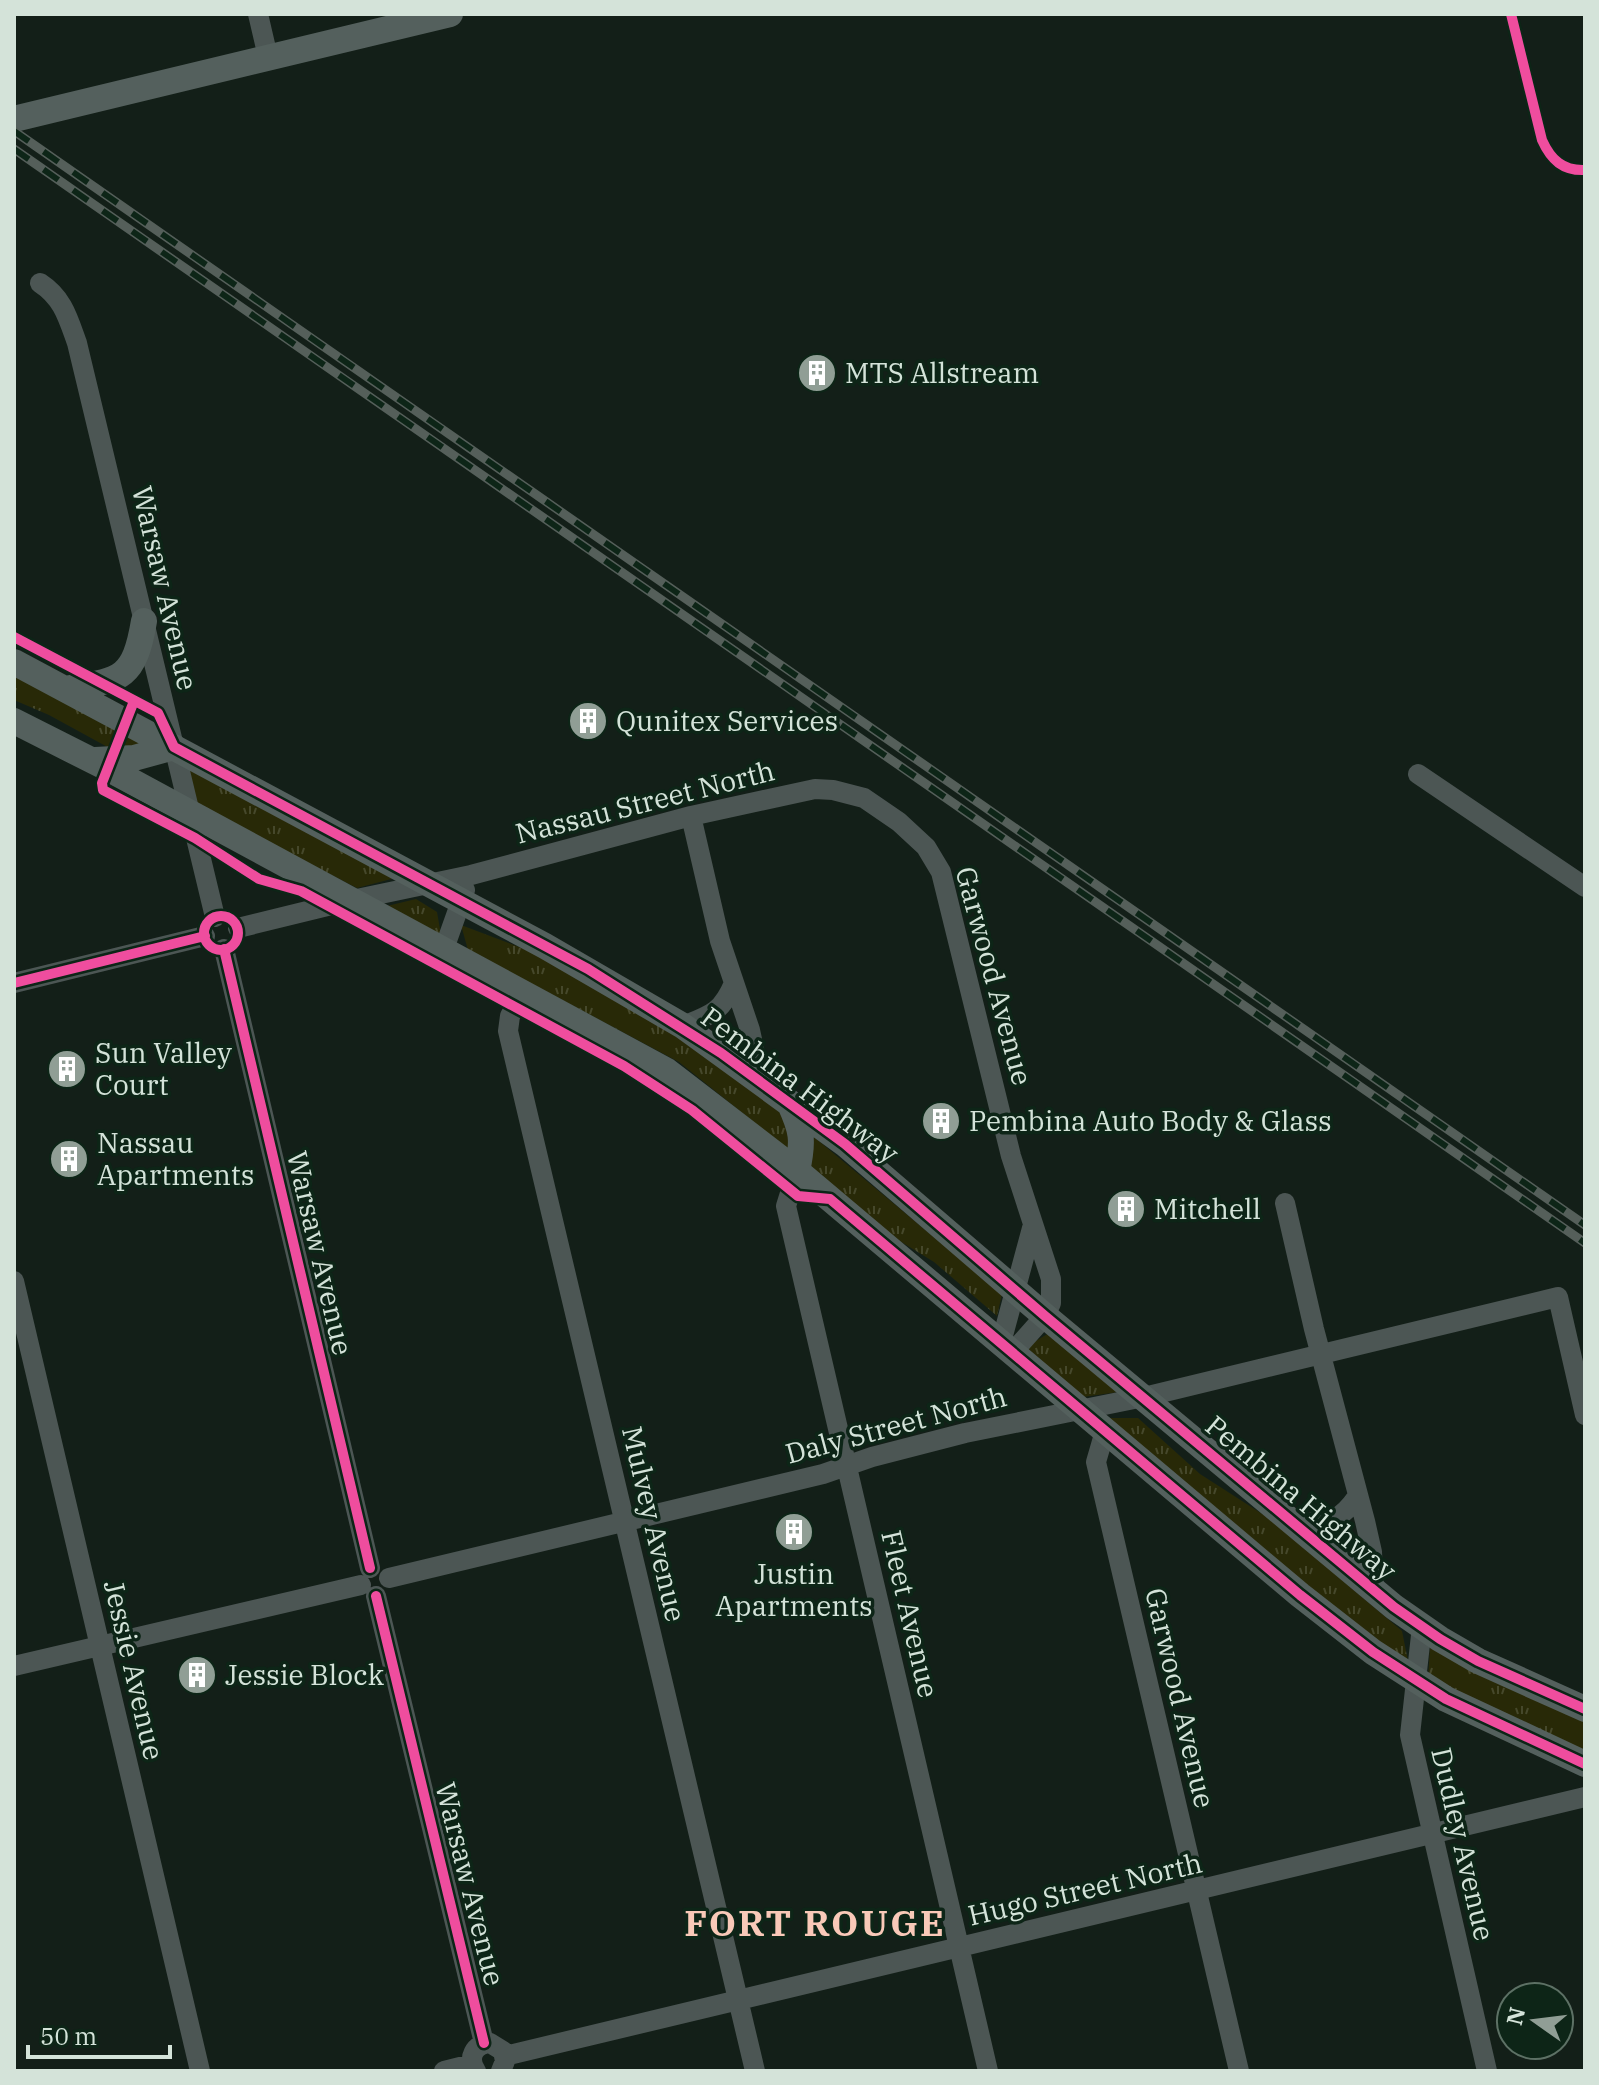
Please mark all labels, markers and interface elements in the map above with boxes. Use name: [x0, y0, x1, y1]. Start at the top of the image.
building icon: MTS Allstream: [796, 352, 838, 394]
place label: MTS Allstream: [845, 354, 1039, 391]
street label: Warsaw Avenue: [124, 482, 207, 694]
building icon: Qunitex Services: [567, 700, 609, 742]
place label: Qunitex Services: [616, 702, 838, 739]
street label: Nassau Street North: [511, 751, 778, 852]
street label: Garwood Avenue: [948, 863, 1041, 1089]
street label: Pembina Highway: [694, 998, 907, 1171]
place label: Sun Valley Court: [95, 1034, 232, 1103]
building icon: Sun Valley Court: [46, 1048, 88, 1090]
building icon: Pembina Auto Body & Glass: [920, 1100, 962, 1142]
place label: Pembina Auto Body & Glass: [969, 1102, 1332, 1139]
place label: Nassau Apartments: [97, 1124, 254, 1193]
building icon: Nassau Apartments: [48, 1138, 90, 1180]
street label: Warsaw Avenue: [279, 1147, 362, 1359]
building icon: Mitchell: [1105, 1188, 1147, 1230]
place label: Mitchell: [1154, 1190, 1261, 1227]
street label: Daly Street North: [781, 1377, 1011, 1472]
street label: Pembina Highway: [1198, 1407, 1405, 1589]
street label: Mulvey Avenue: [614, 1423, 695, 1625]
building icon: Justin Apartments: [773, 1511, 815, 1553]
street label: Fleet Avenue: [873, 1527, 948, 1701]
place label: Justin Apartments: [715, 1555, 873, 1624]
street label: Jessie Avenue: [96, 1576, 173, 1763]
street label: Garwood Avenue: [1137, 1584, 1224, 1811]
building icon: Jessie Block: [176, 1654, 218, 1696]
place label: Jessie Block: [225, 1656, 385, 1693]
street label: Dudley Avenue: [1423, 1744, 1504, 1944]
street label: Warsaw Avenue: [427, 1778, 514, 1990]
street label: Hugo Street North: [964, 1844, 1206, 1933]
district label: FORT ROUGE: [684, 1899, 946, 1946]
north arrow: [1495, 1981, 1575, 2061]
text: N: [1499, 2004, 1531, 2028]
scale bar: [28, 2009, 170, 2059]
text: 50 m: [40, 2020, 97, 2052]

